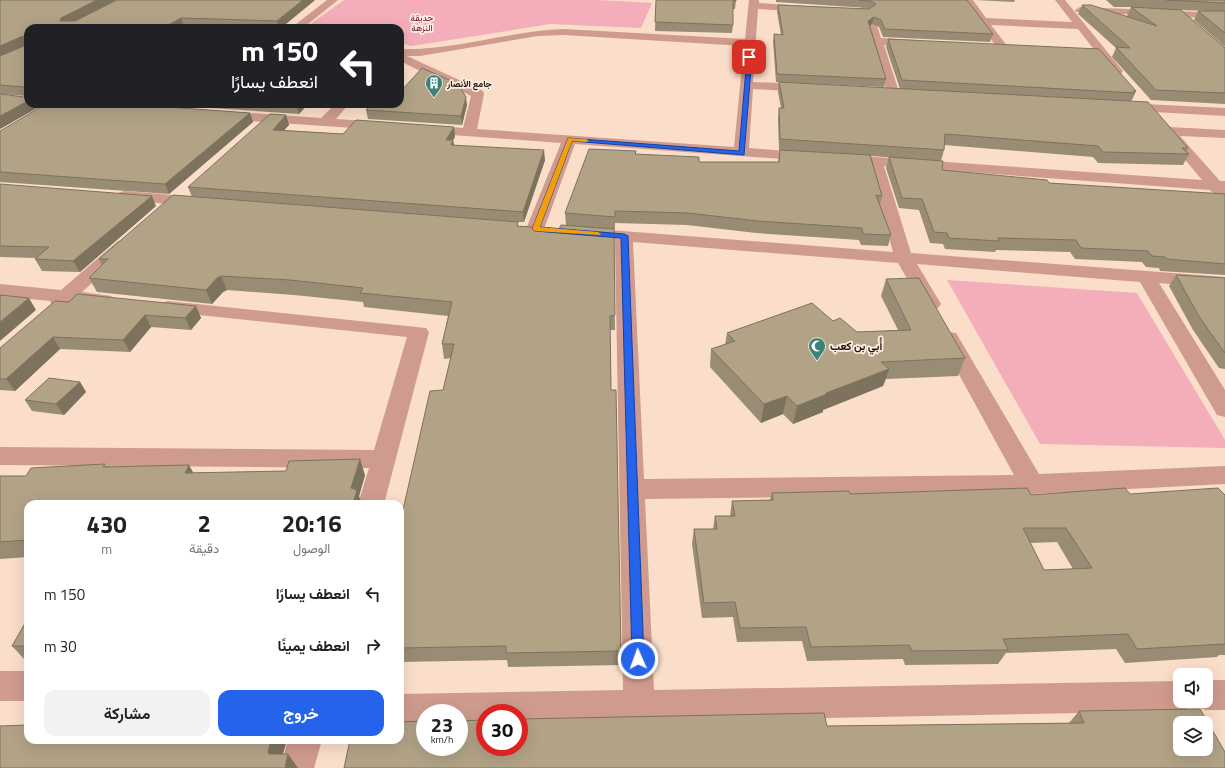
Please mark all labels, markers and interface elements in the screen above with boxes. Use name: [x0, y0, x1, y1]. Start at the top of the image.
park label: حديقة النزهة: [411, 11, 433, 34]
text: 150 m: [241, 29, 318, 72]
icon: left: [332, 40, 384, 92]
pin: [732, 40, 766, 74]
icon: arrive: [738, 46, 760, 68]
text: انعطف يسارًا: [231, 68, 318, 95]
building icon: جامع الأنصار: [424, 73, 444, 98]
place label: جامع الأنصار: [446, 77, 492, 91]
mosque icon: أُبي بن كعب: [807, 336, 827, 361]
place label: أُبي بن كعب: [830, 337, 882, 355]
text: 2: [198, 505, 211, 541]
text: 20:16: [282, 505, 342, 541]
text: 430: [86, 506, 127, 542]
text: دقيقة: [189, 538, 219, 558]
text: الوصول: [293, 538, 330, 558]
text: m: [101, 539, 112, 559]
text: انعطف يسارًا: [276, 582, 350, 605]
text: 150 m: [44, 583, 85, 606]
icon: left: [362, 583, 384, 605]
text: انعطف يمينًا: [278, 634, 350, 657]
text: 30 m: [44, 635, 77, 658]
icon: right: [362, 635, 384, 657]
position arrow: [617, 638, 659, 680]
map controls: [1173, 668, 1213, 756]
button: sound: [1173, 668, 1213, 708]
button: مشاركة: [44, 690, 210, 736]
button: خروج: [218, 690, 384, 736]
speed limit sign: 30: [476, 704, 528, 756]
text: 23: [431, 709, 453, 740]
button: layers: [1173, 716, 1213, 756]
text: km/h: [431, 732, 453, 747]

